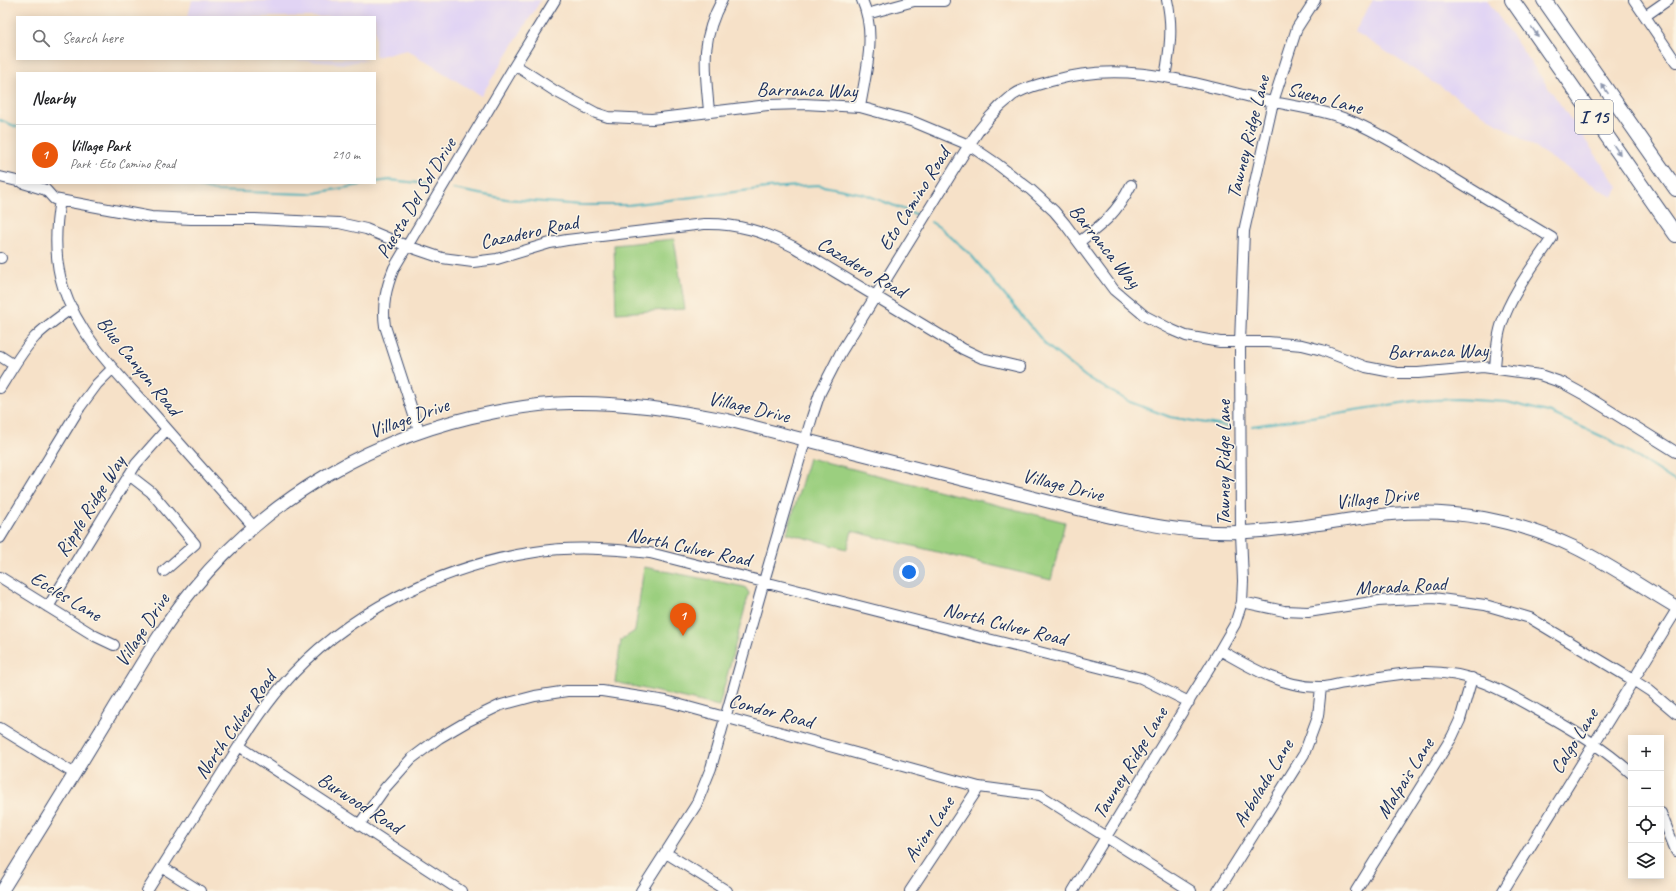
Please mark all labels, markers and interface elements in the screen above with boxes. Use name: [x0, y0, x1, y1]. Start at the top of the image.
search box: [16, 16, 376, 60]
icon: search: [30, 27, 52, 49]
one-way arrow: [1531, 27, 1539, 37]
text: Search here: [62, 29, 123, 48]
street label: Tawney Ridge Lane: [1221, 71, 1276, 201]
street label: Sueno Lane: [1285, 76, 1367, 120]
street label: Barranca Way: [756, 77, 859, 103]
one-way arrow: [1601, 83, 1609, 94]
text: Nearby: [32, 88, 75, 109]
road number: I 15: [1575, 100, 1613, 134]
street label: Puesta Del Sol Drive: [370, 132, 463, 263]
text: Village Park: [70, 137, 130, 156]
street label: Eto Camino Road: [872, 140, 957, 255]
one-way arrow: [1613, 145, 1621, 155]
text: 1: [42, 147, 48, 163]
text: 210 m: [332, 147, 360, 163]
text: Park · Eto Camino Road: [70, 156, 175, 172]
street label: Barranca Way: [1064, 199, 1147, 294]
street label: Cazadero Road: [478, 209, 583, 255]
street label: Cazadero Road: [813, 231, 914, 305]
street label: Blue Canyon Road: [91, 311, 189, 423]
street label: Barranca Way: [1387, 338, 1490, 364]
street label: Village Drive: [706, 386, 794, 429]
street label: Village Drive: [366, 392, 454, 444]
street label: Tawney Ridge Lane: [1211, 398, 1236, 526]
street label: Ripple Ridge Way: [49, 449, 132, 561]
street label: Village Drive: [1020, 463, 1108, 507]
street label: Village Drive: [1335, 481, 1421, 515]
street label: North Culver Road: [625, 522, 756, 573]
your location: [899, 562, 919, 582]
street label: Eccles Lane: [26, 565, 107, 628]
street label: Morada Road: [1355, 571, 1450, 601]
street label: Village Drive: [109, 587, 176, 671]
street label: North Culver Road: [941, 597, 1072, 652]
pin: 1: [670, 603, 696, 636]
street label: North Culver Road: [189, 664, 283, 784]
street label: Condor Road: [726, 688, 819, 735]
street label: Tawney Ridge Lane: [1087, 701, 1174, 824]
street label: Calgo Lane: [1544, 702, 1605, 778]
street label: Malpais Lane: [1370, 732, 1440, 823]
street label: Arbolada Lane: [1227, 733, 1300, 831]
map controls: [1628, 735, 1664, 879]
button: +: [1628, 735, 1664, 771]
street label: Burwood Road: [313, 766, 410, 841]
button: −: [1628, 771, 1664, 807]
street label: Avion Lane: [898, 790, 961, 867]
button: locate: [1628, 807, 1664, 843]
button: layers: [1628, 843, 1664, 879]

